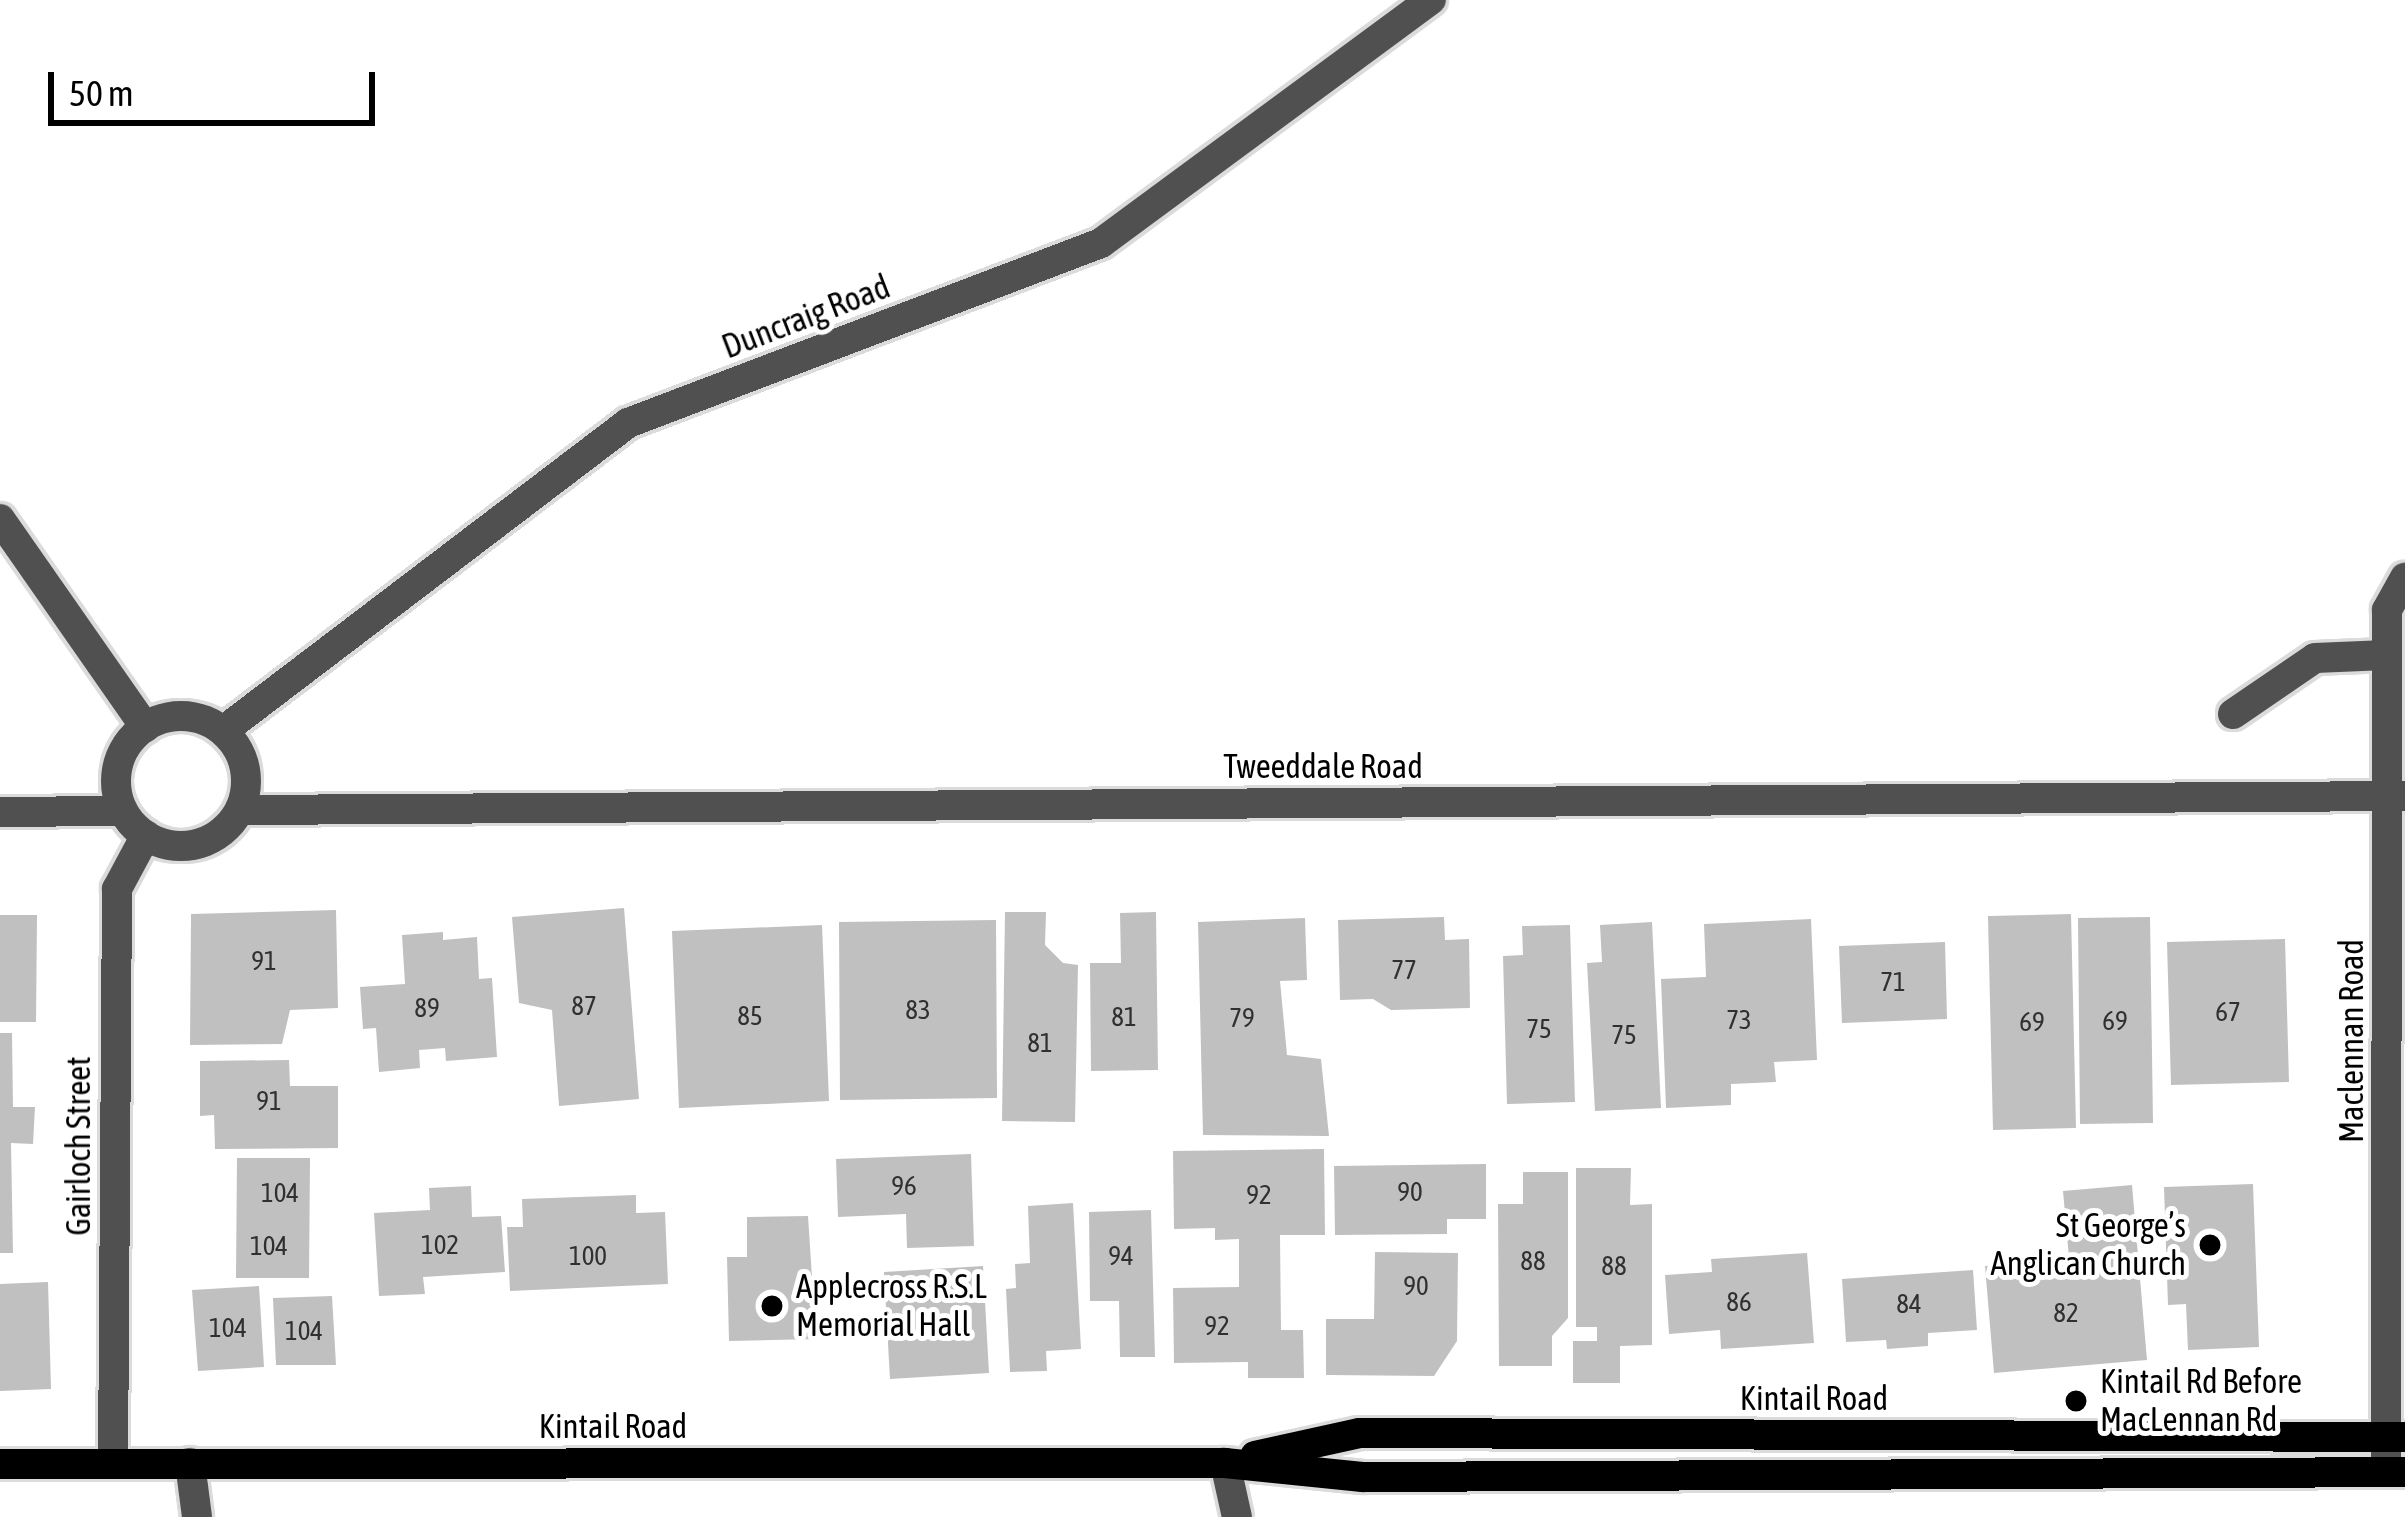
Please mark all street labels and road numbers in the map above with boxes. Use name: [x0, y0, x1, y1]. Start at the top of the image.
street label: Duncraig Road: [717, 267, 895, 367]
street label: Tweeddale Road: [1223, 747, 1423, 787]
street label: Maclennan Road: [2332, 939, 2372, 1143]
street label: Gairloch Street: [59, 1056, 99, 1236]
street label: Kintail Road: [1740, 1379, 1888, 1419]
street label: Kintail Road: [539, 1407, 687, 1447]

